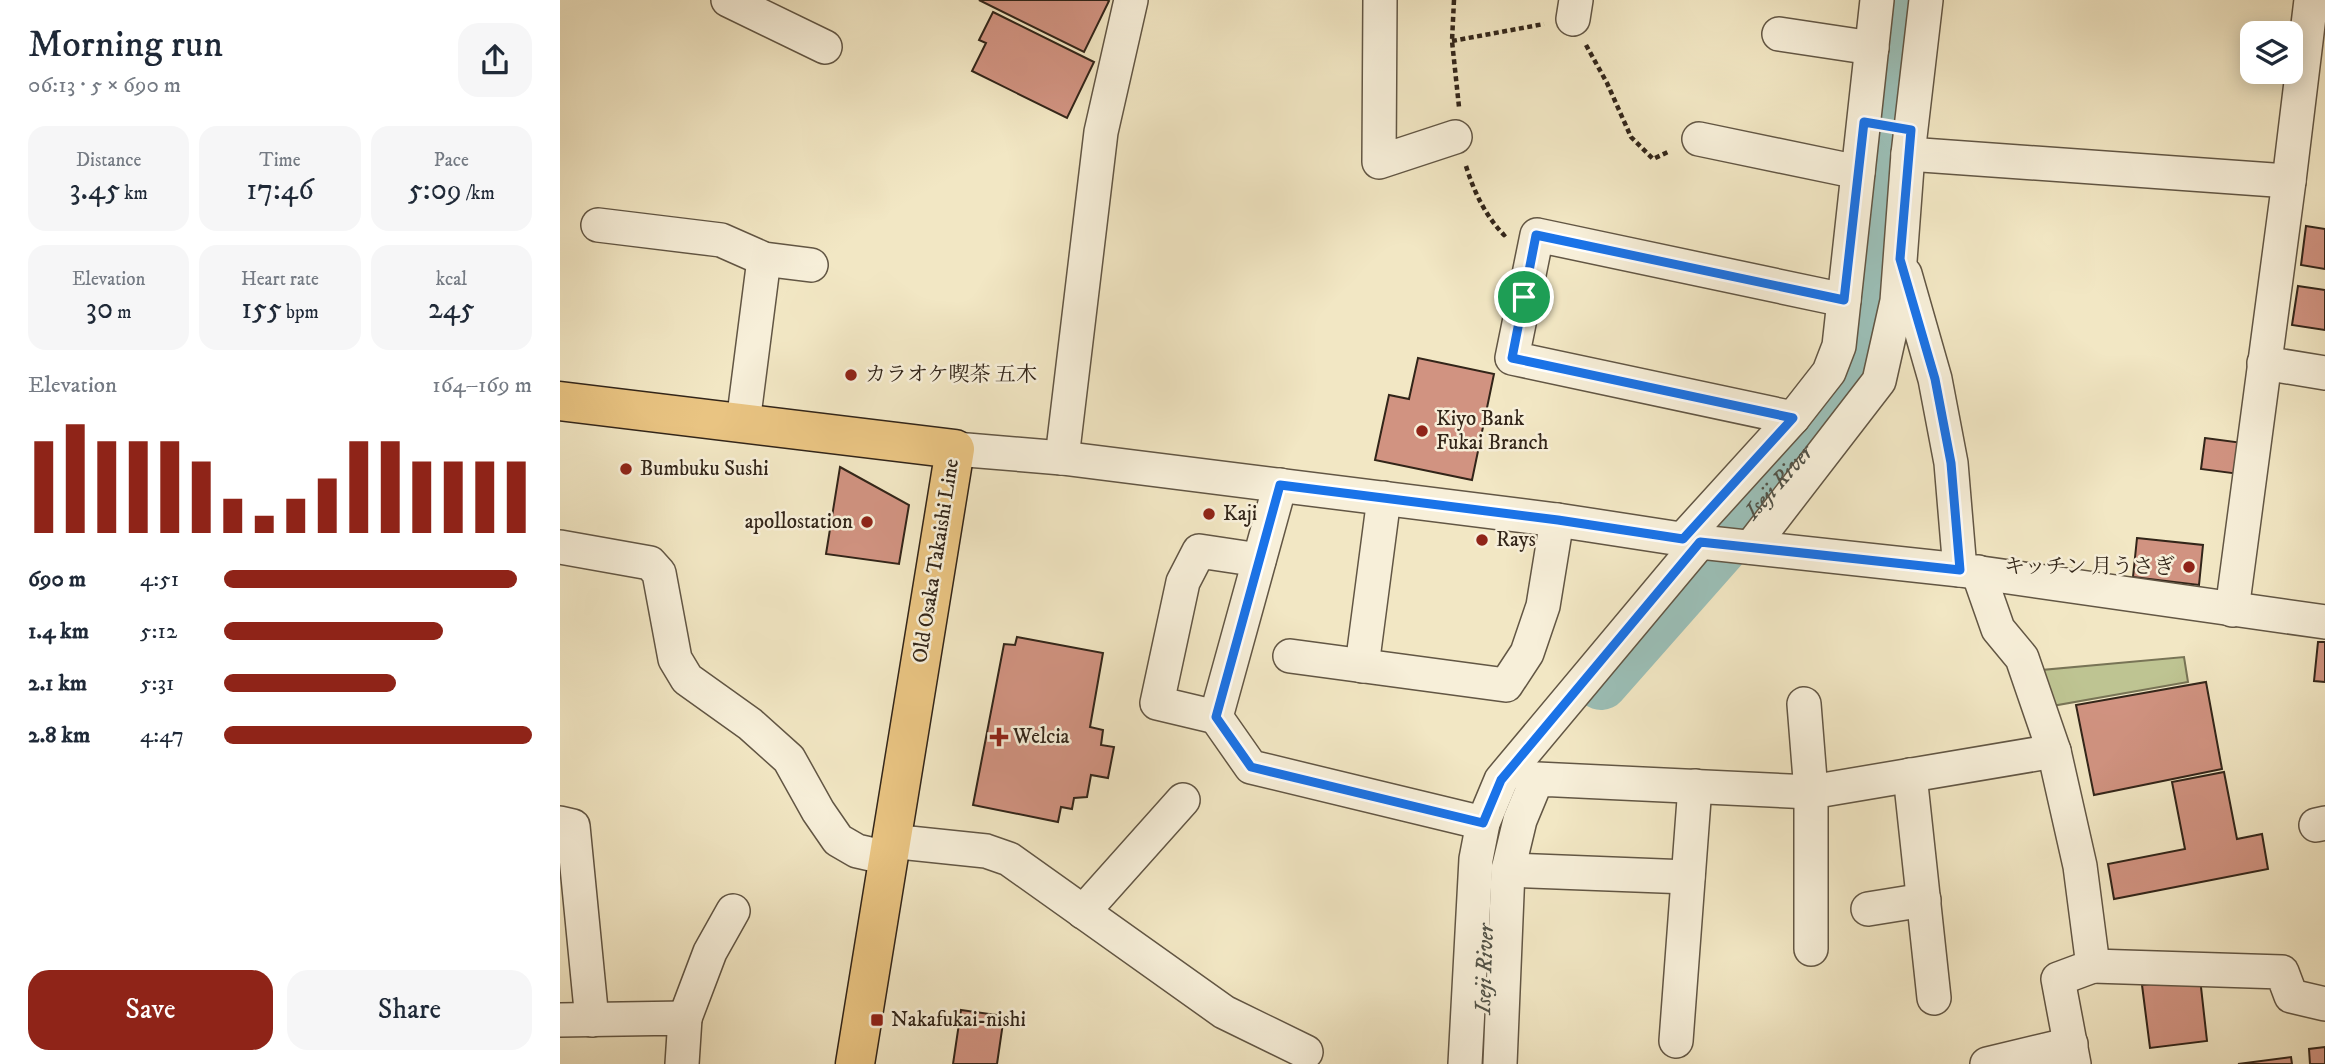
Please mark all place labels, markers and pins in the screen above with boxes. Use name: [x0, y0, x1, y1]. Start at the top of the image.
pin: [1494, 267, 1554, 327]
place label: カラオケ喫茶 五木: [865, 362, 1037, 388]
marker: カラオケ喫茶 五木: [843, 367, 859, 383]
place label: Kiyo Bank Fukai Branch: [1436, 406, 1549, 456]
marker: Kiyo Bank Fukai Branch: [1414, 423, 1430, 439]
place label: Bumbuku Sushi: [640, 456, 769, 482]
marker: Bumbuku Sushi: [618, 461, 634, 477]
place label: Kaji: [1223, 501, 1257, 527]
marker: Kaji: [1201, 506, 1217, 522]
place label: apollostation: [745, 509, 853, 535]
marker: apollostation: [859, 514, 875, 530]
place label: Rays: [1496, 527, 1536, 553]
marker: Rays: [1474, 532, 1490, 548]
place label: キッチン 月うさぎ: [2004, 554, 2175, 580]
marker: キッチン 月うさぎ: [2181, 559, 2197, 575]
place label: Welcia: [1012, 724, 1070, 750]
marker: Welcia: [991, 729, 1007, 745]
place label: Nakafukai-nishi: [891, 1007, 1026, 1033]
marker: Nakafukai-nishi: [869, 1012, 885, 1028]

